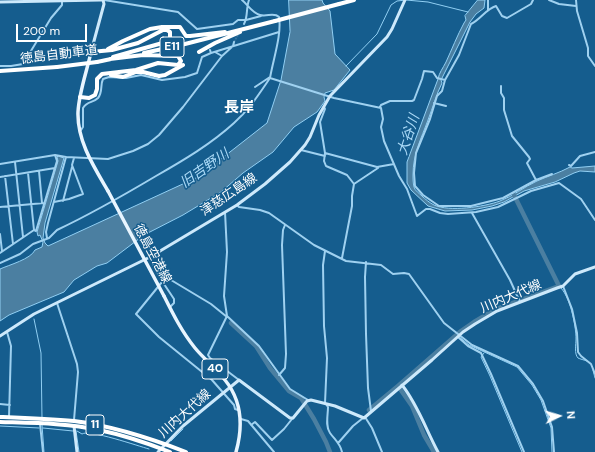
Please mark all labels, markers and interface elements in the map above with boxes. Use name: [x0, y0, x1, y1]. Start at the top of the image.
scale bar: [18, 16, 89, 42]
text: 200 m: [23, 23, 60, 39]
road number: E11: [160, 37, 184, 57]
street label: 徳島自動車道: [19, 43, 99, 67]
district label: 長岸: [224, 99, 254, 117]
water label: 大谷川: [395, 112, 423, 158]
water label: 旧吉野川: [177, 146, 233, 192]
street label: 津慈広島線: [198, 170, 260, 220]
street label: 徳島空港線: [130, 222, 174, 286]
street label: 川内大代線: [478, 277, 544, 317]
road number: 40: [202, 359, 228, 379]
street label: 川内大代線: [156, 386, 214, 442]
north arrow: [539, 396, 579, 436]
text: N: [564, 410, 578, 420]
road number: 11: [86, 415, 104, 435]

